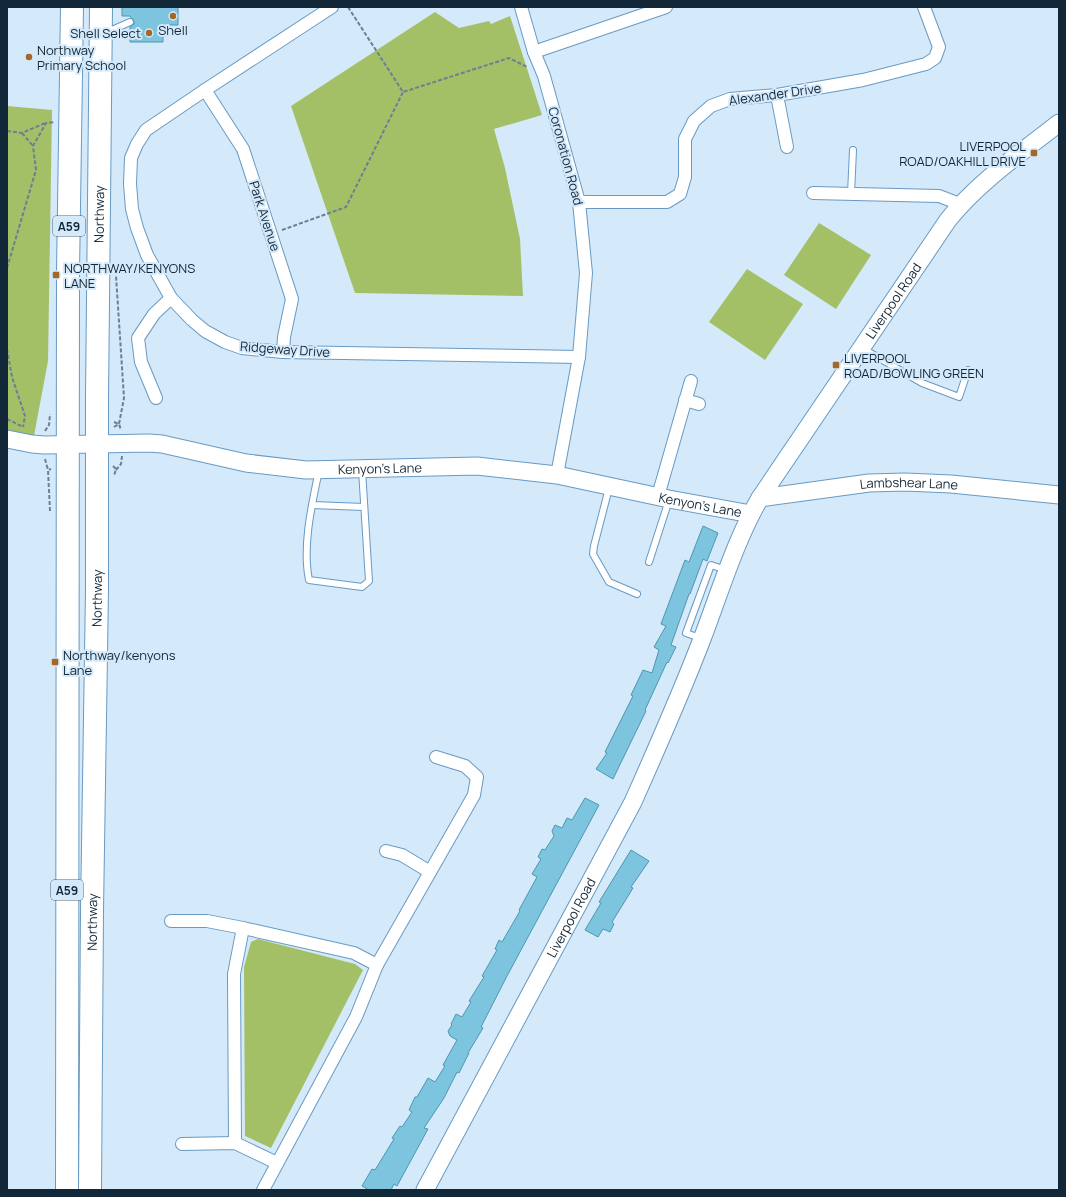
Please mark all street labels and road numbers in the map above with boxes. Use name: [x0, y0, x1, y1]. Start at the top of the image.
street label: Alexander Drive: [728, 79, 823, 109]
street label: Coronation Road: [544, 105, 588, 207]
street label: Park Avenue: [245, 178, 285, 254]
street label: Northway: [90, 185, 108, 243]
road number: A59: [53, 216, 85, 236]
street label: Liverpool Road: [861, 259, 925, 342]
street label: Ridgeway Drive: [239, 337, 331, 361]
street label: Kenyon's Lane: [338, 458, 422, 478]
street label: Lambshear Lane: [859, 473, 959, 494]
street label: Kenyon's Lane: [657, 488, 744, 521]
street label: Northway: [87, 569, 106, 627]
street label: Liverpool Road: [542, 875, 600, 961]
road number: A59: [51, 880, 83, 900]
street label: Northway: [83, 893, 101, 951]

